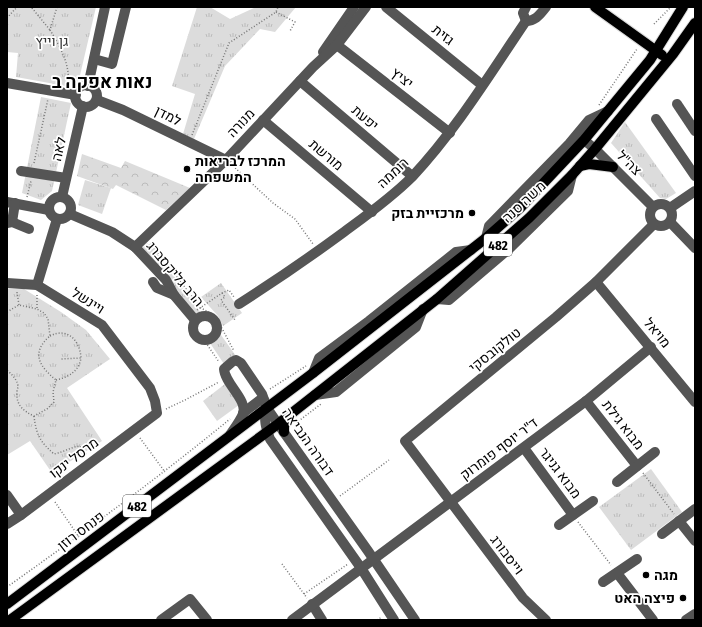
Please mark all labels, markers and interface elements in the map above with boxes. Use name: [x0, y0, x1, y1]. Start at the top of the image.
street label: גזית: [429, 21, 457, 49]
park label: גן וייץ: [36, 33, 68, 50]
street label: יציץ: [387, 64, 417, 92]
district label: נאות אפקה ב: [52, 71, 152, 93]
street label: למדן: [152, 102, 184, 130]
street label: יפעת: [348, 102, 382, 134]
street label: מנורה: [223, 105, 259, 141]
street label: לאה: [48, 135, 70, 163]
street label: מורשת: [305, 136, 347, 174]
street label: צה"ל: [613, 147, 645, 179]
place label: המרכז לבריאות המשפחה: [195, 153, 286, 186]
street label: רוממה: [374, 154, 412, 192]
marker: המרכז לבריאות המשפחה: [182, 164, 192, 174]
street label: משה סנה: [499, 177, 549, 227]
place label: מרכזיית בזק: [391, 205, 464, 222]
marker: מרכזיית בזק: [467, 208, 477, 218]
road number: 482: [484, 234, 512, 256]
street label: הרב גליקסברג: [143, 238, 207, 310]
street label: ויינשל: [68, 284, 108, 318]
street label: מויאל: [640, 315, 674, 351]
street label: טולקובסקי: [466, 324, 524, 376]
street label: מבוא גילת: [598, 397, 648, 453]
street label: דבורה הנביאה: [278, 405, 338, 479]
street label: ד"ר יוסף פומרוק: [457, 414, 541, 484]
street label: מרסל ינקו: [46, 434, 102, 482]
street label: מבוא גניגר: [535, 444, 585, 502]
road number: 482: [123, 495, 151, 517]
street label: פנחס רוזן: [54, 508, 108, 554]
street label: וייסבורג: [487, 532, 527, 578]
place label: מגה: [654, 567, 678, 584]
marker: מגה: [641, 570, 651, 580]
place label: פיצה האט: [614, 590, 675, 607]
marker: פיצה האט: [678, 593, 688, 603]

